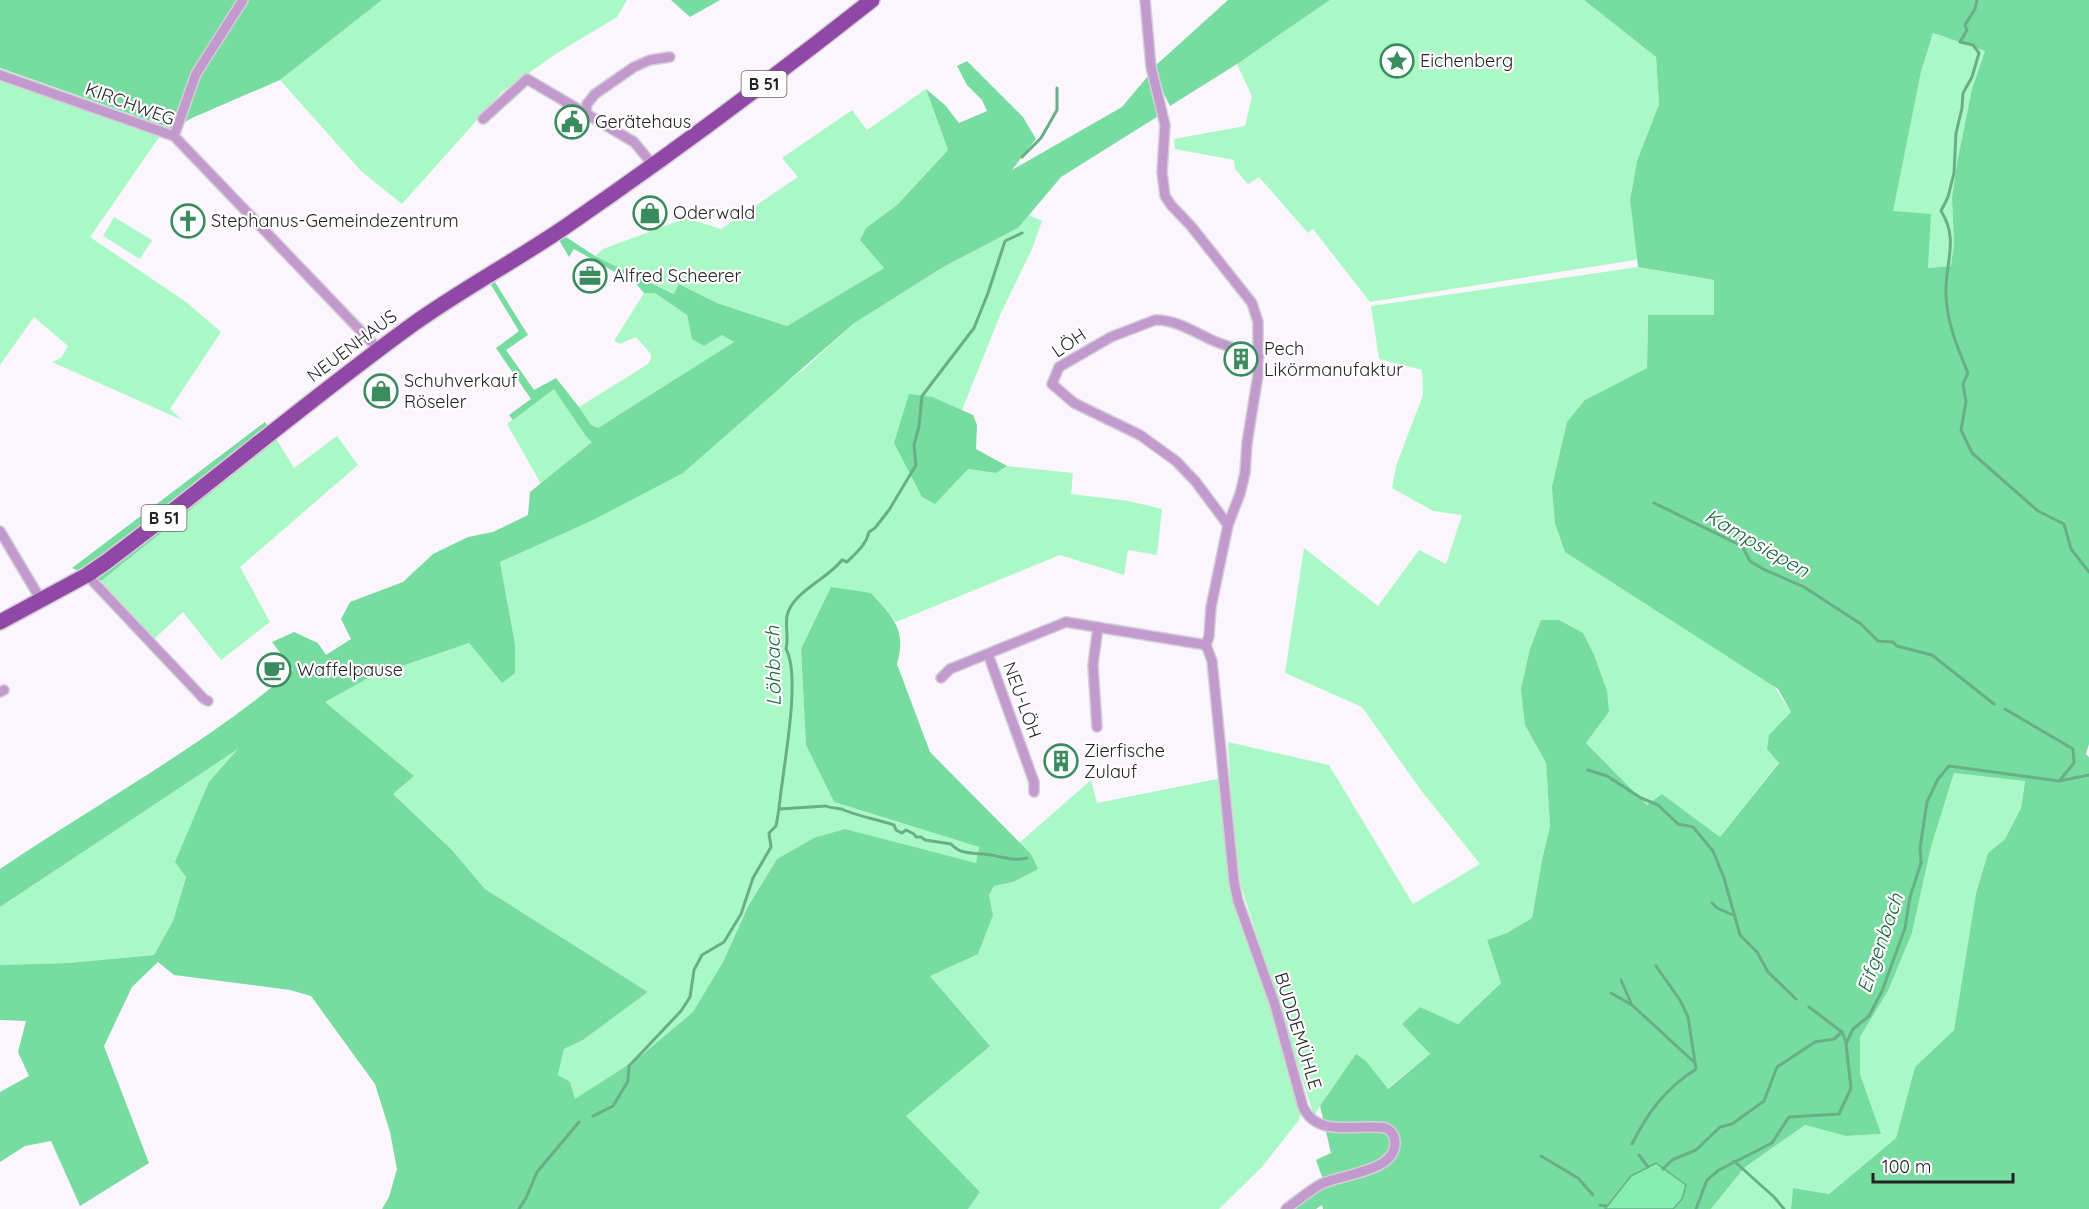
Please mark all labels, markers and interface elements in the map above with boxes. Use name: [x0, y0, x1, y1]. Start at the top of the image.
place icon: Eichenberg: [1379, 43, 1415, 79]
place label: Eichenberg: [1420, 49, 1513, 72]
road number: B 51: [742, 71, 786, 97]
street label: KIRCHWEG: [82, 77, 178, 130]
public building icon: Gerätehaus: [554, 104, 590, 140]
place label: Gerätehaus: [595, 110, 691, 133]
shop icon: Oderwald: [632, 195, 668, 231]
place label: Oderwald: [673, 201, 755, 224]
church icon: Stephanus-Gemeindezentrum: [170, 203, 206, 239]
place label: Stephanus-Gemeindezentrum: [211, 209, 459, 232]
office icon: Alfred Scheerer: [572, 258, 608, 294]
place label: Alfred Scheerer: [613, 264, 741, 287]
street label: NEUENHAUS: [302, 304, 401, 387]
street label: LÖH: [1047, 323, 1090, 362]
place label: Pech Likörmanufaktur: [1264, 337, 1403, 381]
building icon: Pech Likörmanufaktur: [1223, 341, 1259, 377]
place label: Schuhverkauf Röseler: [404, 369, 518, 413]
shop icon: Schuhverkauf Röseler: [363, 373, 399, 409]
water label: Kampsiepen: [1701, 503, 1814, 583]
road number: B 51: [142, 505, 186, 531]
water label: Löhbach: [759, 625, 786, 706]
cafe icon: Waffelpause: [256, 652, 292, 688]
place label: Waffelpause: [297, 658, 403, 681]
street label: NEU-LÖH: [998, 659, 1047, 741]
place label: Zierfische Zulauf: [1084, 739, 1165, 783]
building icon: Zierfische Zulauf: [1043, 743, 1079, 779]
water label: Eifgenbach: [1851, 889, 1908, 996]
street label: BUDDEMÜHLE: [1270, 970, 1327, 1092]
scale bar: [1873, 1146, 2012, 1184]
text: 100 m: [1882, 1155, 1931, 1178]

